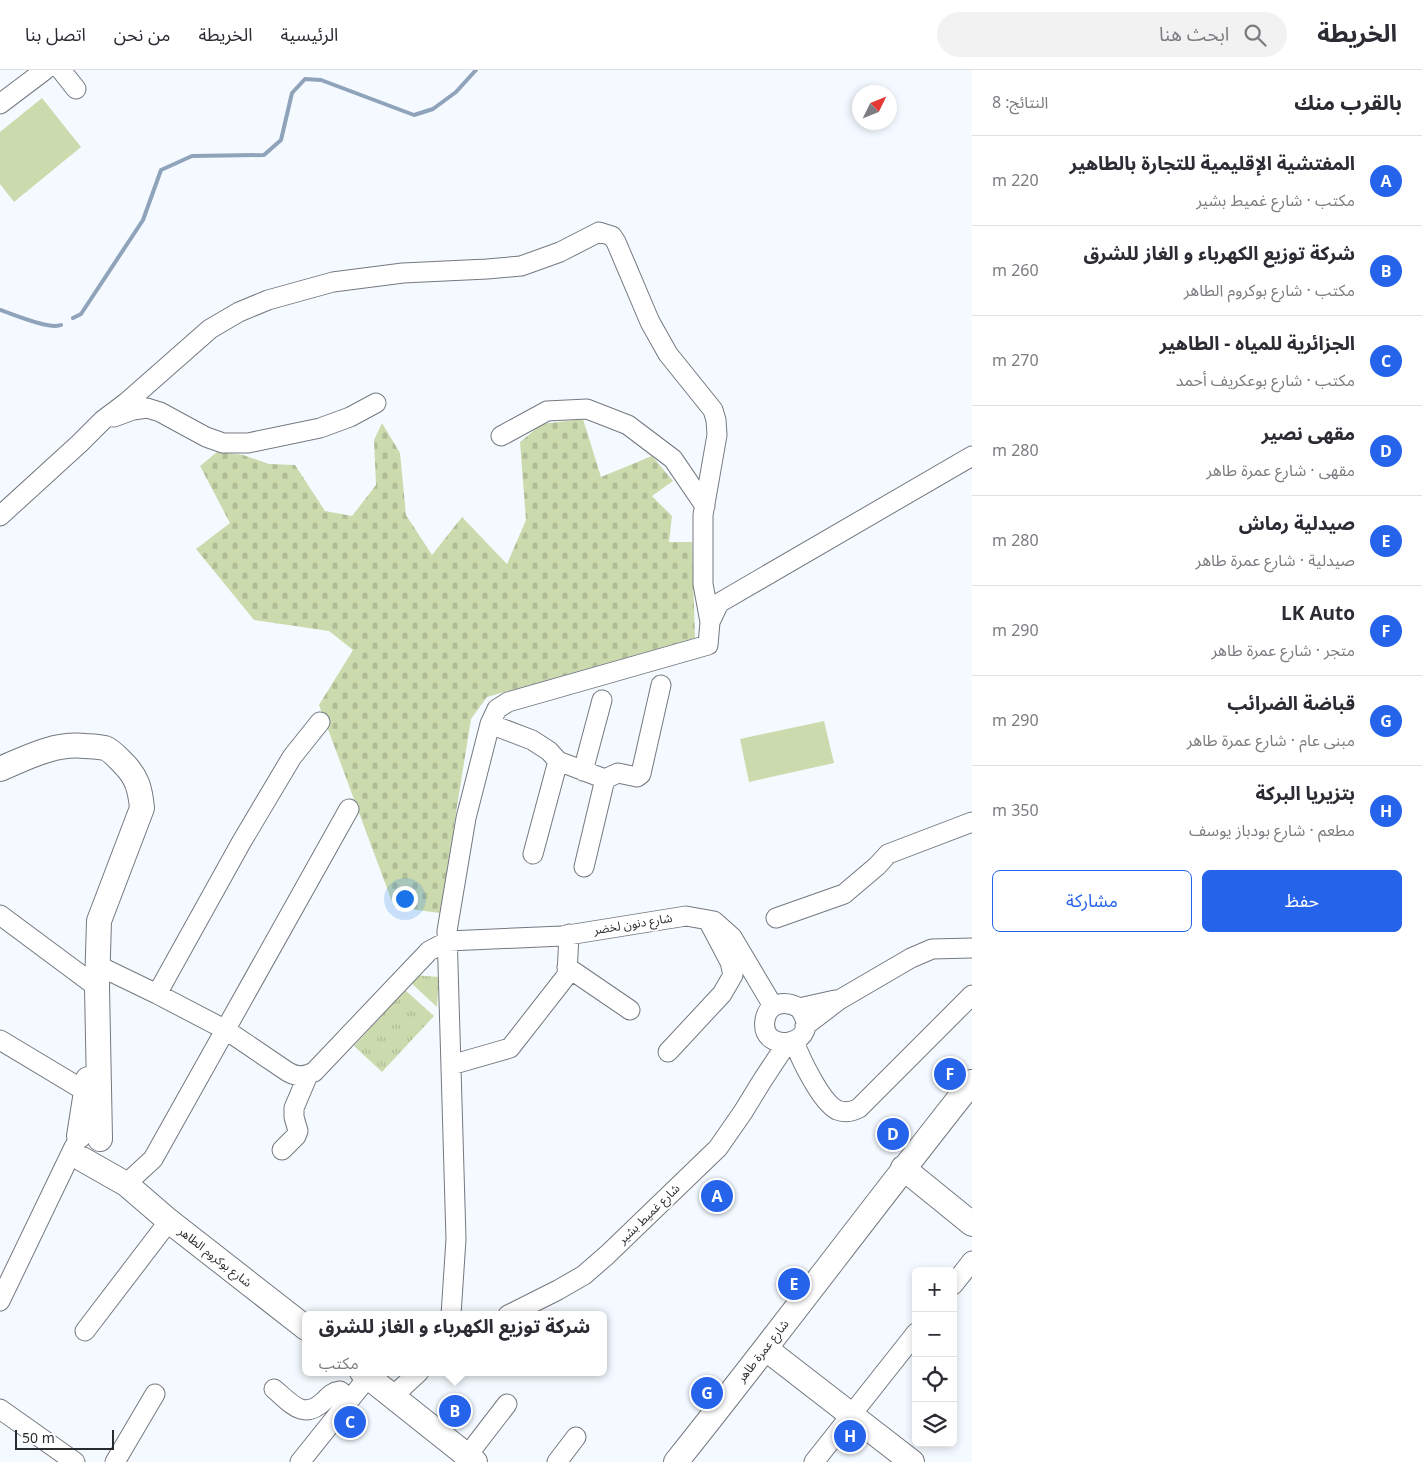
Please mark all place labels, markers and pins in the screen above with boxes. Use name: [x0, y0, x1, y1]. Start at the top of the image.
pin: F: [934, 1055, 966, 1093]
pin: D: [877, 1115, 909, 1153]
pin: A: [701, 1177, 733, 1215]
pin: E: [778, 1265, 810, 1303]
pin: G: [691, 1374, 723, 1412]
pin: B: [439, 1392, 471, 1430]
pin: C: [334, 1403, 366, 1441]
pin: H: [834, 1417, 866, 1455]

